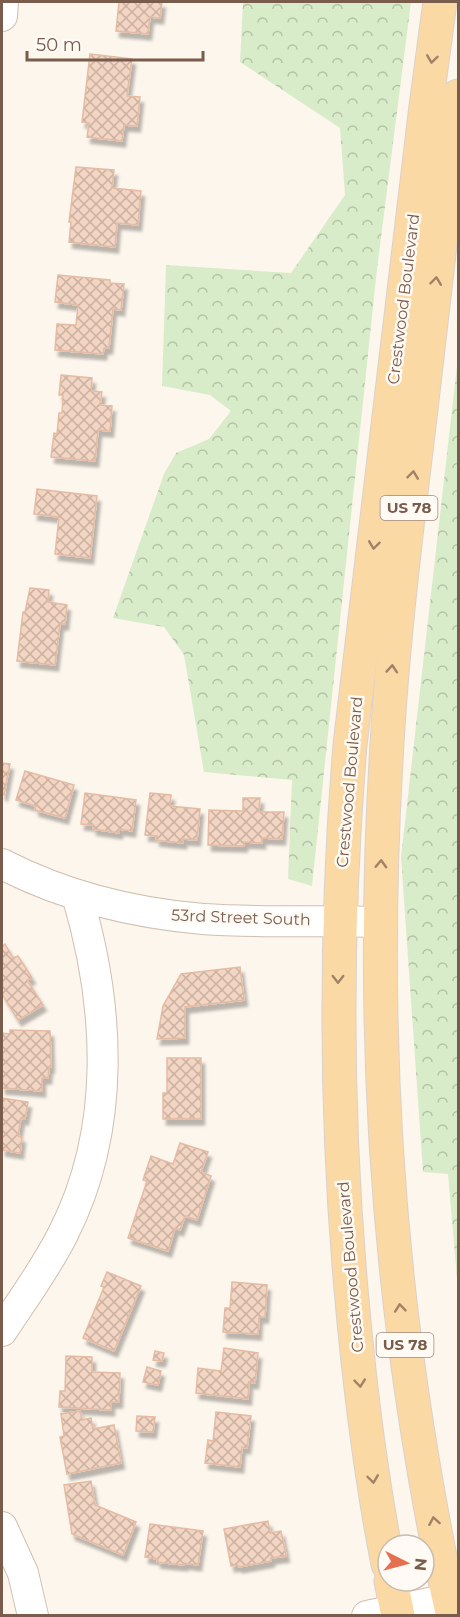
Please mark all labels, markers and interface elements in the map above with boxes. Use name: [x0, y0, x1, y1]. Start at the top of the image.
scale bar: [27, 24, 202, 62]
text: 50 m: [36, 34, 82, 56]
one-way arrow: [427, 55, 439, 64]
street label: Crestwood Boulevard: [384, 213, 423, 385]
one-way arrow: [429, 277, 442, 286]
one-way arrow: [406, 471, 419, 480]
road number: US 78: [380, 496, 438, 520]
one-way arrow: [368, 540, 381, 550]
one-way arrow: [386, 664, 399, 673]
street label: Crestwood Boulevard: [333, 696, 366, 868]
one-way arrow: [375, 859, 388, 868]
street label: 53rd Street South: [171, 906, 311, 929]
one-way arrow: [332, 975, 344, 984]
street label: Crestwood Boulevard: [334, 1181, 367, 1353]
one-way arrow: [395, 1304, 407, 1313]
road number: US 78: [376, 1333, 434, 1357]
one-way arrow: [354, 1379, 366, 1388]
one-way arrow: [367, 1475, 379, 1484]
one-way arrow: [428, 1517, 440, 1526]
north arrow: [376, 1533, 436, 1593]
text: N: [410, 1557, 431, 1572]

